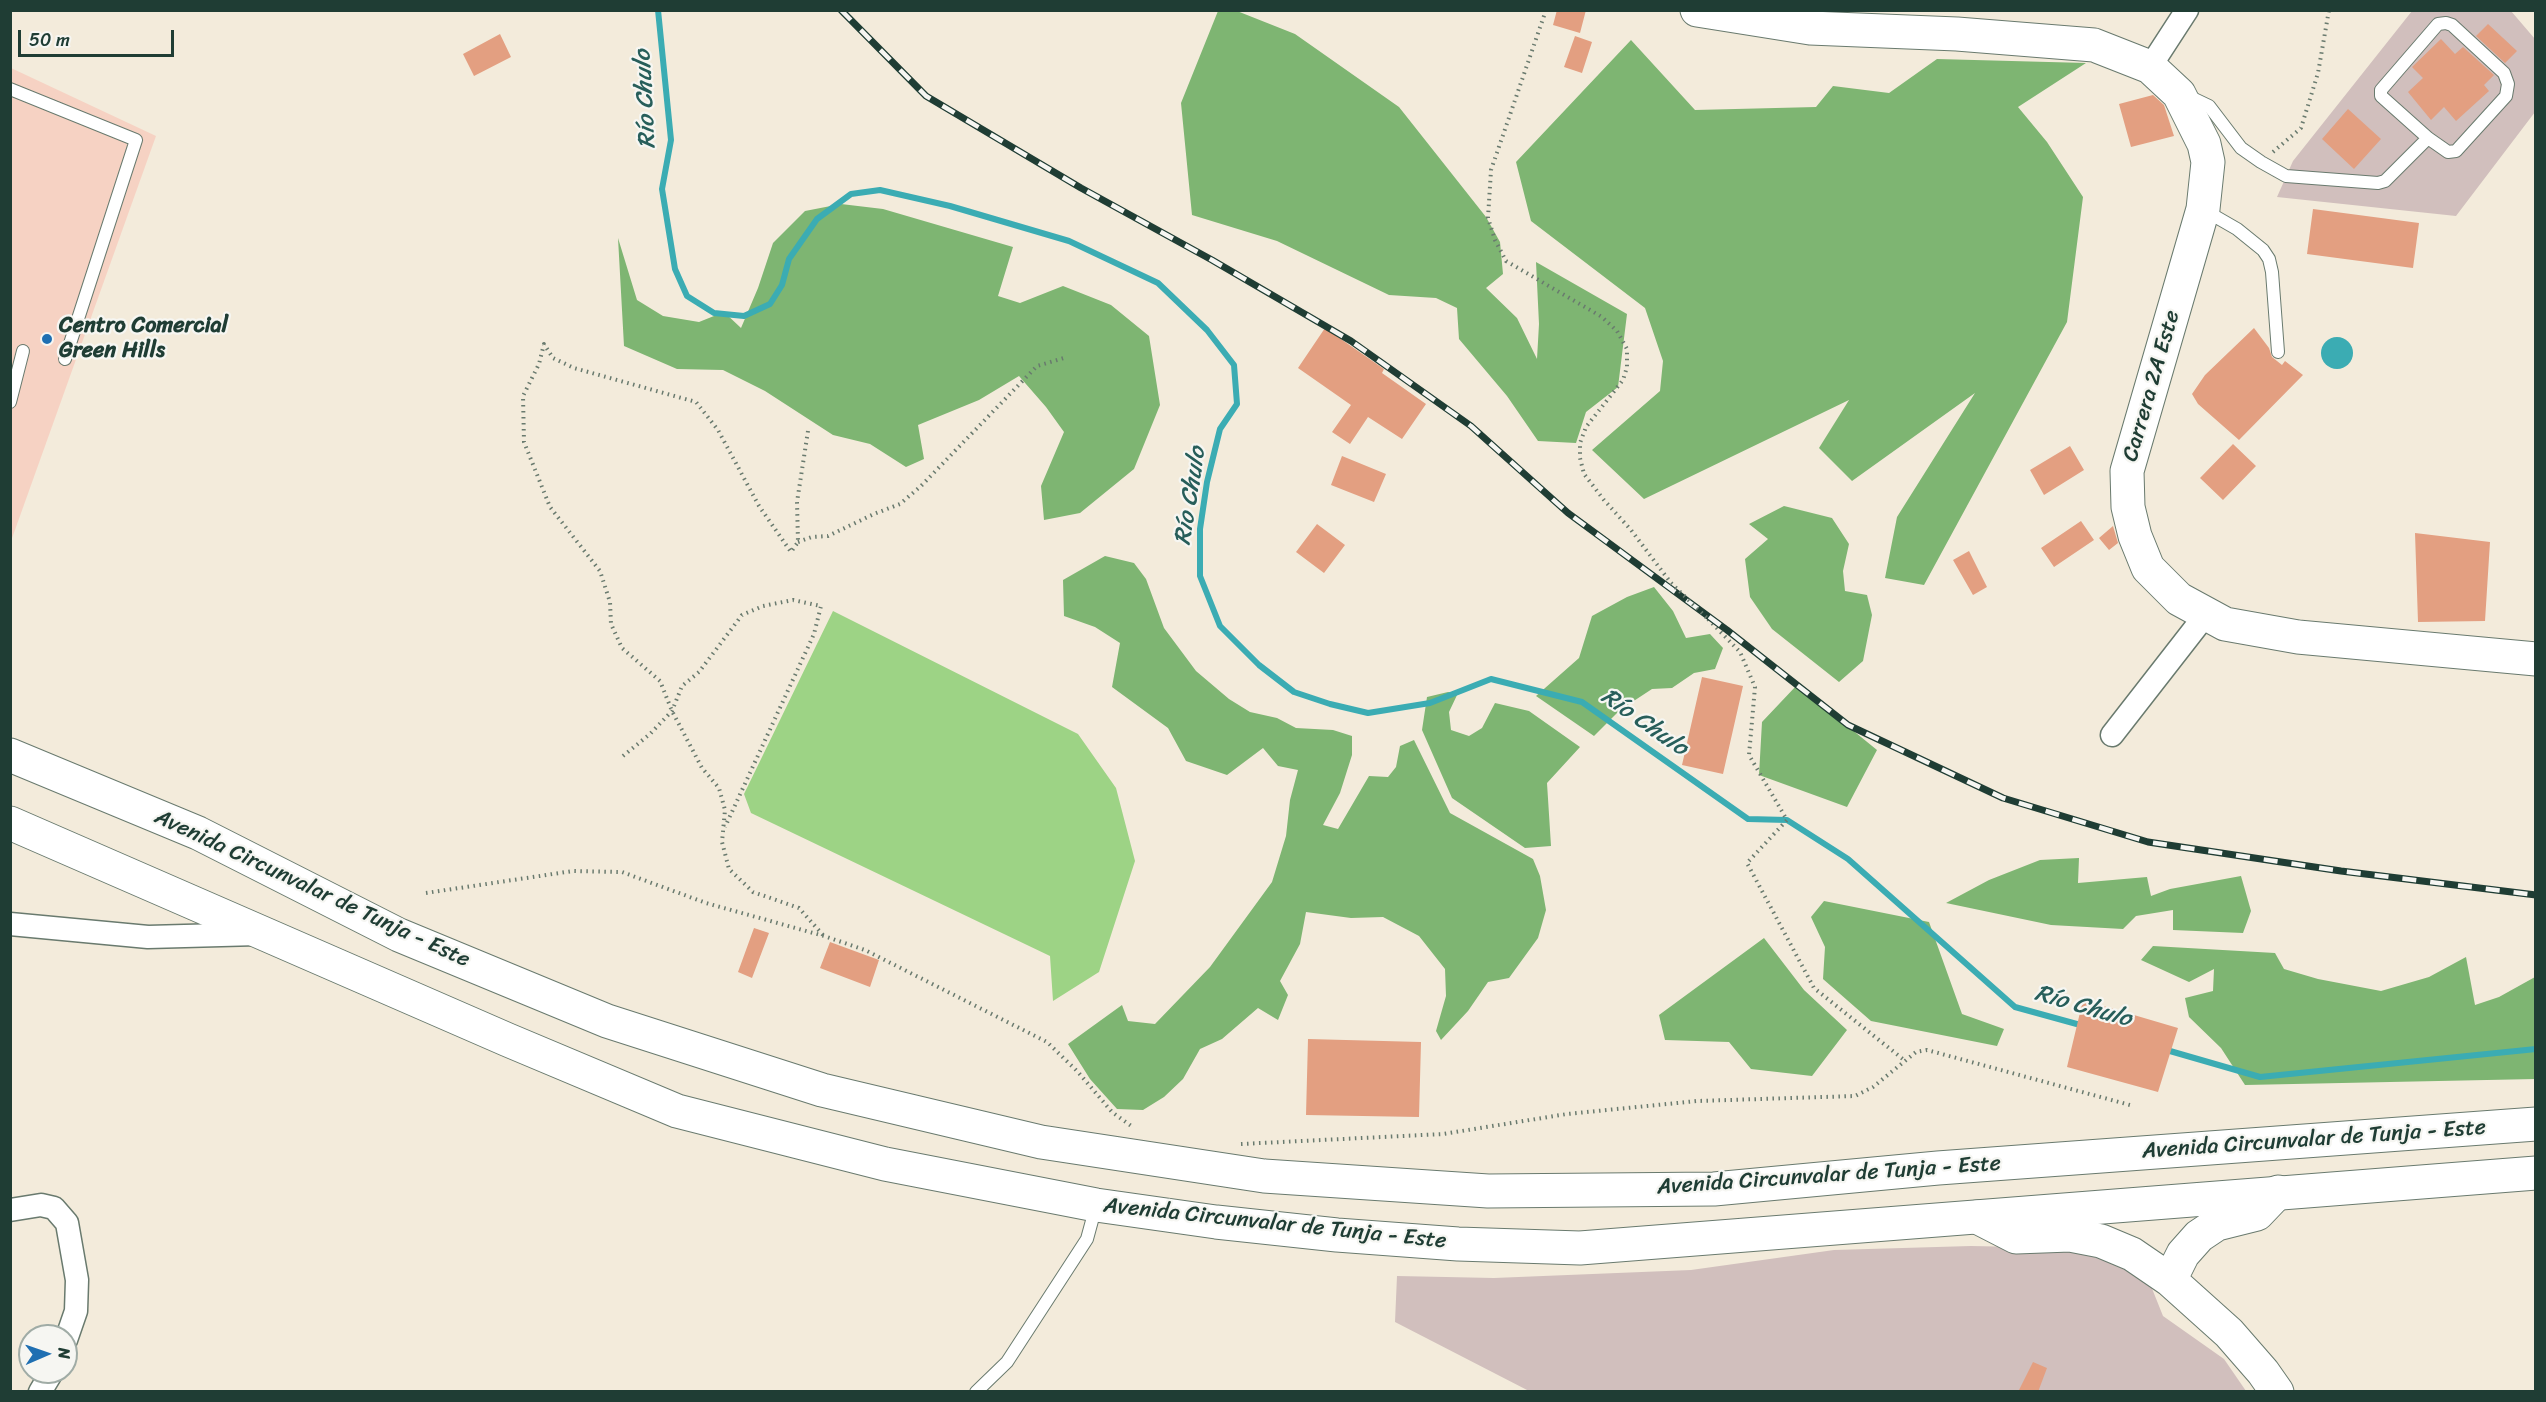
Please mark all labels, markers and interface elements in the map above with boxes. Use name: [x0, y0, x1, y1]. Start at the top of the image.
scale bar: [21, 18, 177, 56]
text: 50 m: [29, 24, 70, 56]
water label: Río Chulo: [629, 49, 663, 149]
street label: Carrera 2A Este: [2118, 307, 2186, 465]
place label: Centro Comercial Green Hills: [59, 313, 228, 364]
marker: Centro Comercial Green Hills: [40, 332, 54, 346]
water label: Río Chulo: [1169, 445, 1213, 547]
water label: Río Chulo: [1595, 683, 1693, 763]
street label: Avenida Circunvalar de Tunja - Este: [150, 804, 474, 974]
water label: Río Chulo: [2031, 980, 2135, 1034]
street label: Avenida Circunvalar de Tunja - Este: [2141, 1115, 2487, 1165]
street label: Avenida Circunvalar de Tunja - Este: [1656, 1151, 2002, 1201]
street label: Avenida Circunvalar de Tunja - Este: [1102, 1193, 1448, 1255]
north arrow: [18, 1324, 78, 1384]
text: N: [50, 1347, 79, 1359]

